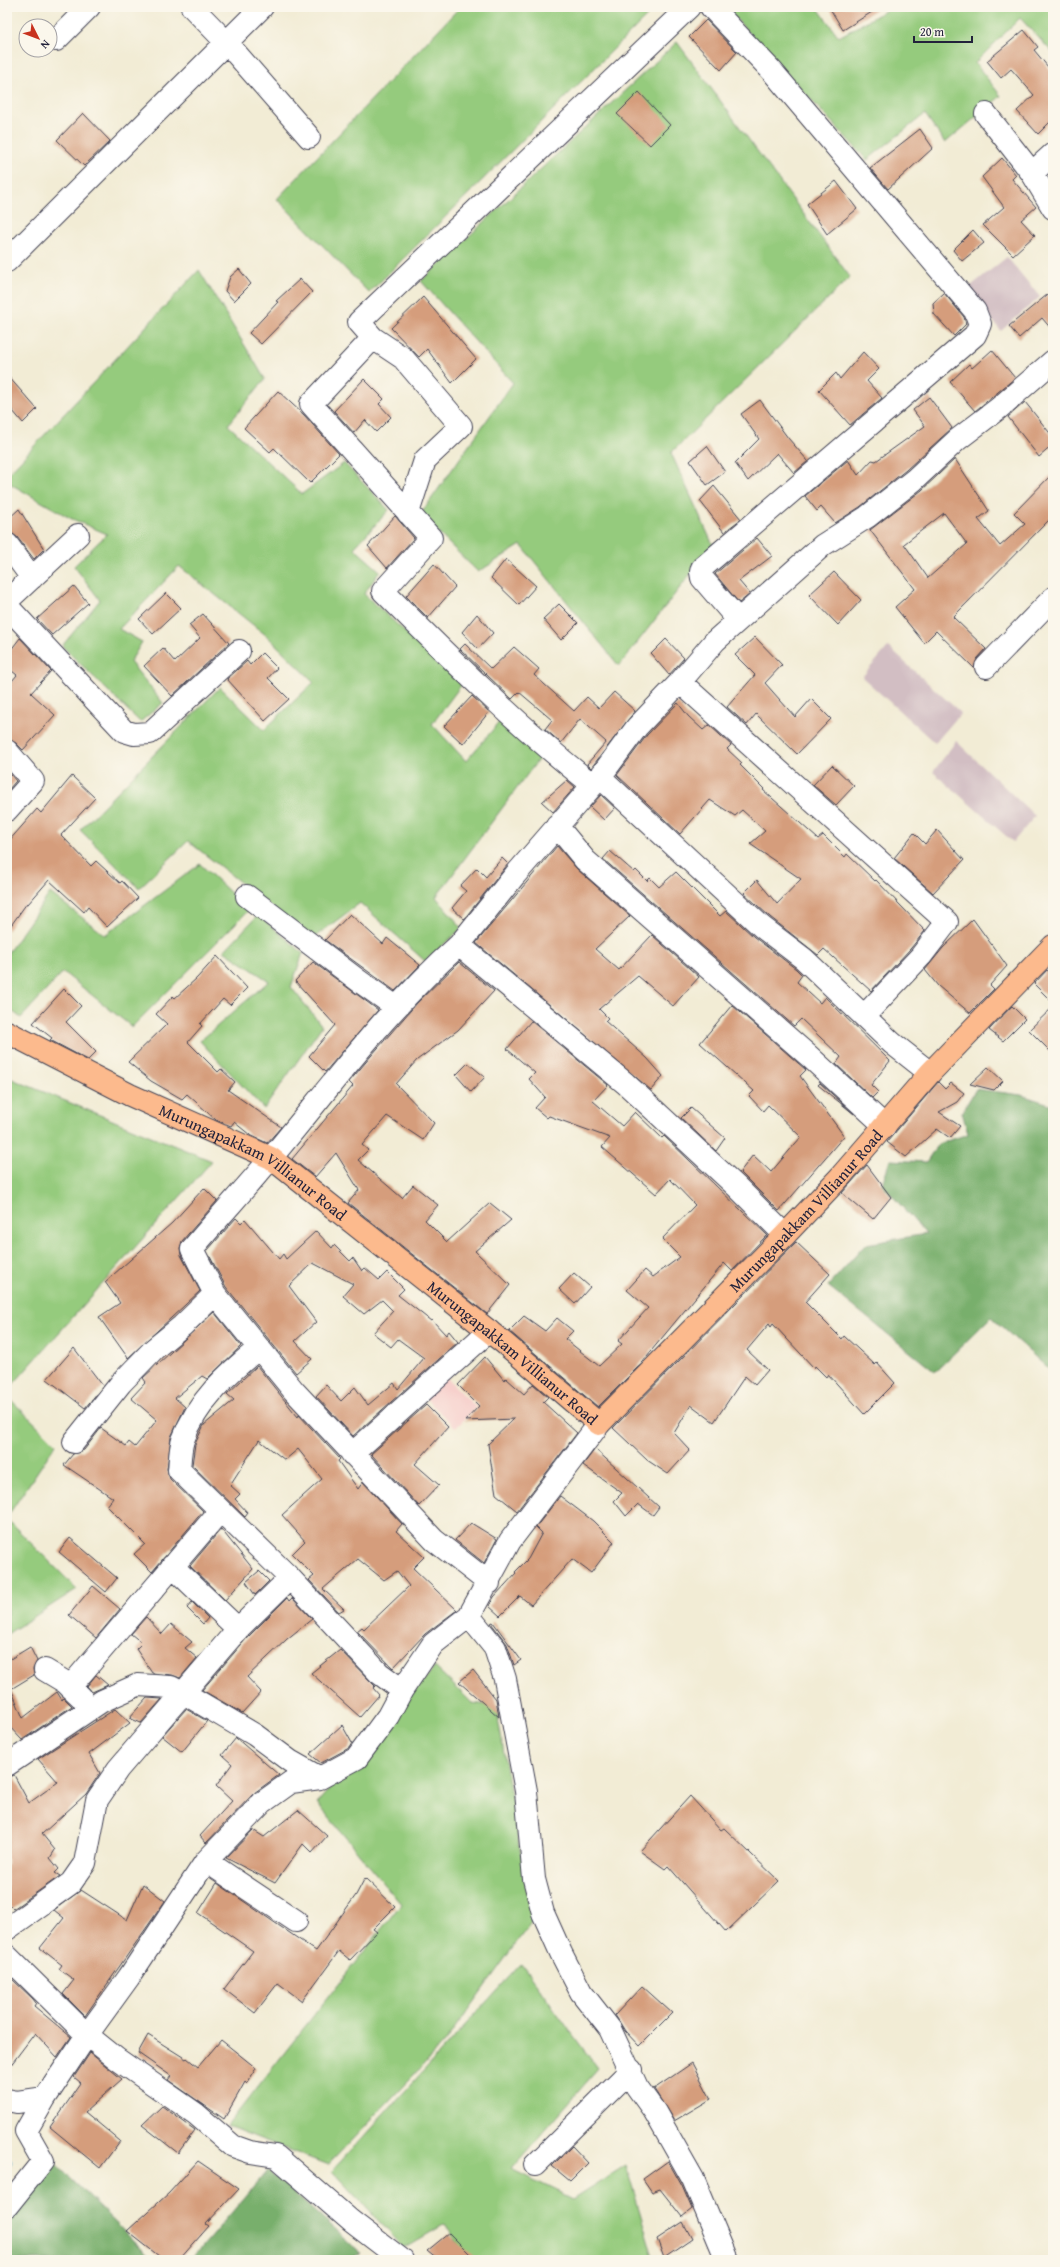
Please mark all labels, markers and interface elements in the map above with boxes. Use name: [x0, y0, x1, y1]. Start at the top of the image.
north arrow: [18, 18, 58, 58]
scale bar: [914, 18, 972, 44]
text: 20 m: [920, 23, 944, 40]
text: N: [37, 37, 54, 53]
street label: Murungapakkam Villianur Road: [155, 1098, 353, 1226]
street label: Murungapakkam Villianur Road: [723, 1124, 888, 1298]
street label: Murungapakkam Villianur Road: [422, 1275, 604, 1431]

